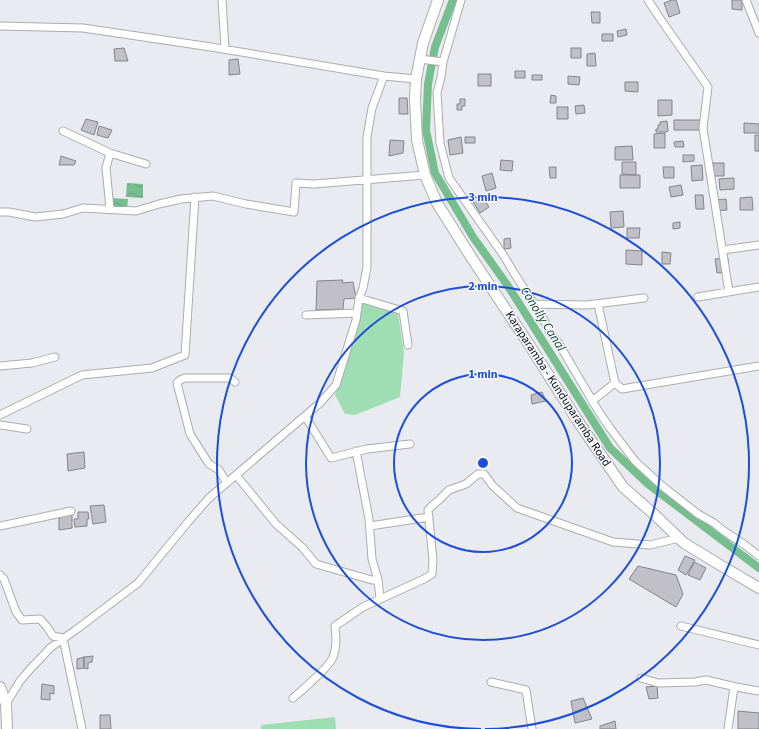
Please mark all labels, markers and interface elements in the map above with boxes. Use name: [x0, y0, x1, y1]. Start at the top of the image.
text: 3 min: [468, 189, 498, 206]
text: 2 min: [468, 278, 498, 295]
water label: Conolly Canal: [516, 283, 570, 356]
street label: Karaparamba - Kunduparamba Road: [501, 308, 615, 470]
text: 1 min: [468, 366, 498, 383]
centre of rings: [476, 456, 490, 470]

